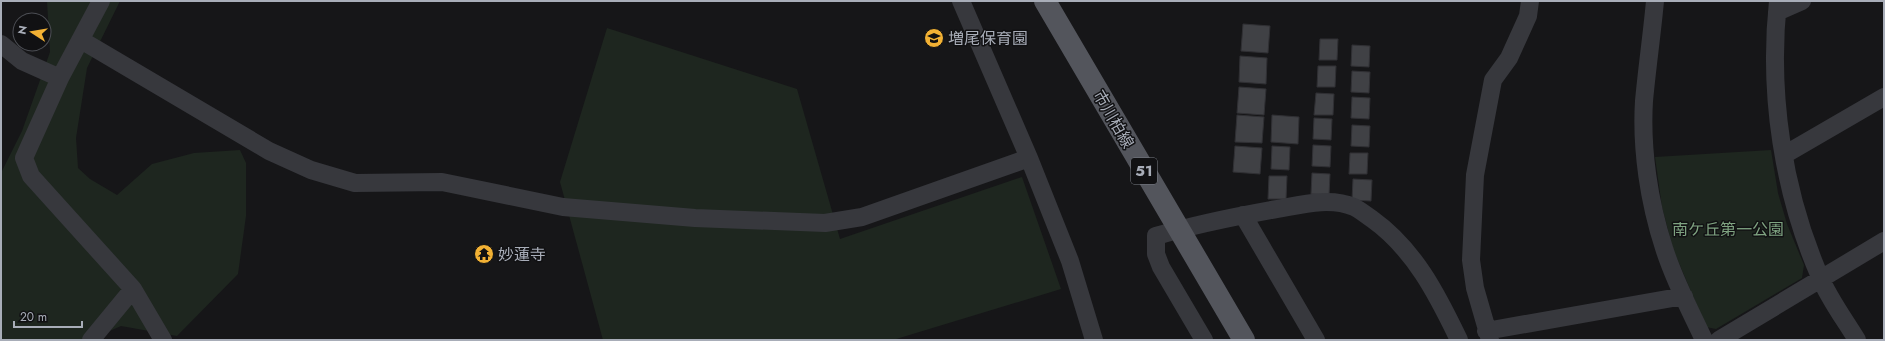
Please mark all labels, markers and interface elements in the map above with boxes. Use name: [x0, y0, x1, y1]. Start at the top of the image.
north arrow: [12, 12, 52, 52]
text: N: [13, 24, 31, 36]
school or university icon: 増尾保育園: [923, 27, 945, 49]
place label: 増尾保育園: [948, 27, 1028, 50]
street label: 市川柏線: [1088, 86, 1140, 153]
road number: 51: [1131, 158, 1157, 184]
park label: 南ケ丘第一公園: [1672, 218, 1784, 241]
temple icon: 妙蓮寺: [473, 243, 495, 265]
place label: 妙蓮寺: [498, 243, 546, 266]
scale bar: [14, 303, 82, 329]
text: 20 m: [20, 308, 47, 326]

